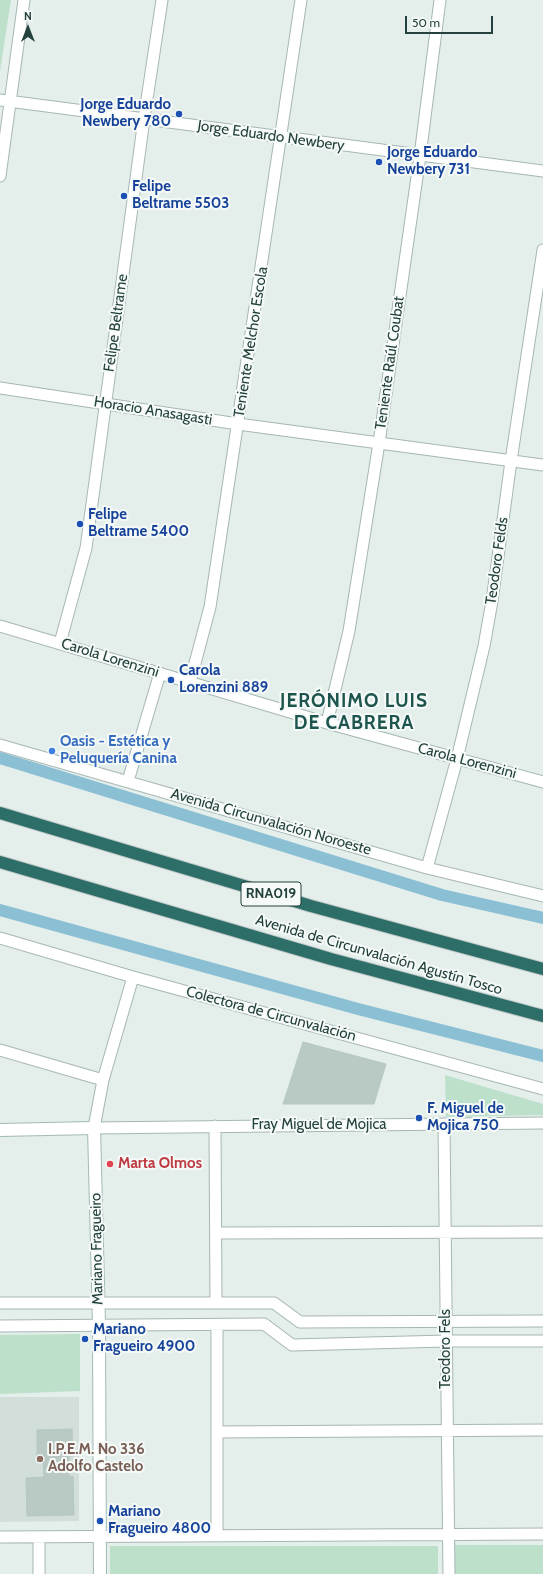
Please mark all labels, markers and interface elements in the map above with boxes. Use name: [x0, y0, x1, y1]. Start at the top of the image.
north arrow: [8, 8, 48, 48]
scale bar: [407, 8, 495, 34]
text: N: [24, 9, 32, 23]
text: 50 m: [412, 15, 440, 30]
place label: Jorge Eduardo Newbery 780: [80, 96, 171, 131]
marker: Jorge Eduardo Newbery 780: [174, 109, 184, 119]
street label: Jorge Eduardo Newbery: [196, 117, 346, 155]
place label: Jorge Eduardo Newbery 731: [387, 144, 478, 179]
marker: Jorge Eduardo Newbery 731: [374, 157, 384, 167]
place label: Felipe Beltrame 5503: [132, 178, 229, 213]
marker: Felipe Beltrame 5503: [119, 191, 129, 201]
street label: Teniente Melchor Escola: [230, 265, 272, 419]
street label: Felipe Beltrame: [100, 273, 132, 373]
street label: Teniente Raúl Coubat: [372, 295, 408, 431]
street label: Horacio Anasagasti: [93, 393, 213, 429]
place label: Felipe Beltrame 5400: [88, 506, 189, 541]
street label: Teodoro Felds: [482, 516, 512, 606]
marker: Felipe Beltrame 5400: [75, 519, 85, 529]
street label: Carola Lorenzini: [59, 635, 161, 681]
place label: Carola Lorenzini 889: [179, 662, 268, 697]
marker: Carola Lorenzini 889: [166, 675, 176, 685]
district label: JERÓNIMO LUIS DE CABRERA: [280, 690, 428, 734]
place label: Oasis - Estética y Peluquería Canina: [60, 733, 177, 768]
street label: Carola Lorenzini: [416, 739, 518, 783]
marker: Oasis - Estética y Peluquería Canina: [47, 746, 57, 756]
street label: Avenida Circunvalación Noroeste: [169, 785, 373, 859]
road number: RNA019: [241, 882, 301, 906]
street label: Avenida de Circunvalación Agustín Tosco: [254, 911, 504, 999]
street label: Colectora de Circunvalación: [184, 983, 358, 1045]
place label: F. Miguel de Mojica 750: [427, 1100, 504, 1135]
marker: F. Miguel de Mojica 750: [414, 1113, 424, 1123]
street label: Fray Miguel de Mojica: [252, 1116, 386, 1134]
place label: Marta Olmos: [118, 1155, 202, 1173]
marker: Marta Olmos: [105, 1159, 115, 1169]
street label: Mariano Fragueiro: [87, 1193, 107, 1305]
street label: Teodoro Fels: [437, 1309, 455, 1389]
place label: Mariano Fragueiro 4900: [93, 1321, 195, 1356]
marker: Mariano Fragueiro 4900: [80, 1334, 90, 1344]
place label: I.P.E.M. No 336 Adolfo Castelo: [48, 1441, 145, 1476]
marker: I.P.E.M. No 336 Adolfo Castelo: [35, 1454, 45, 1464]
place label: Mariano Fragueiro 4800: [108, 1503, 211, 1538]
marker: Mariano Fragueiro 4800: [95, 1516, 105, 1526]

